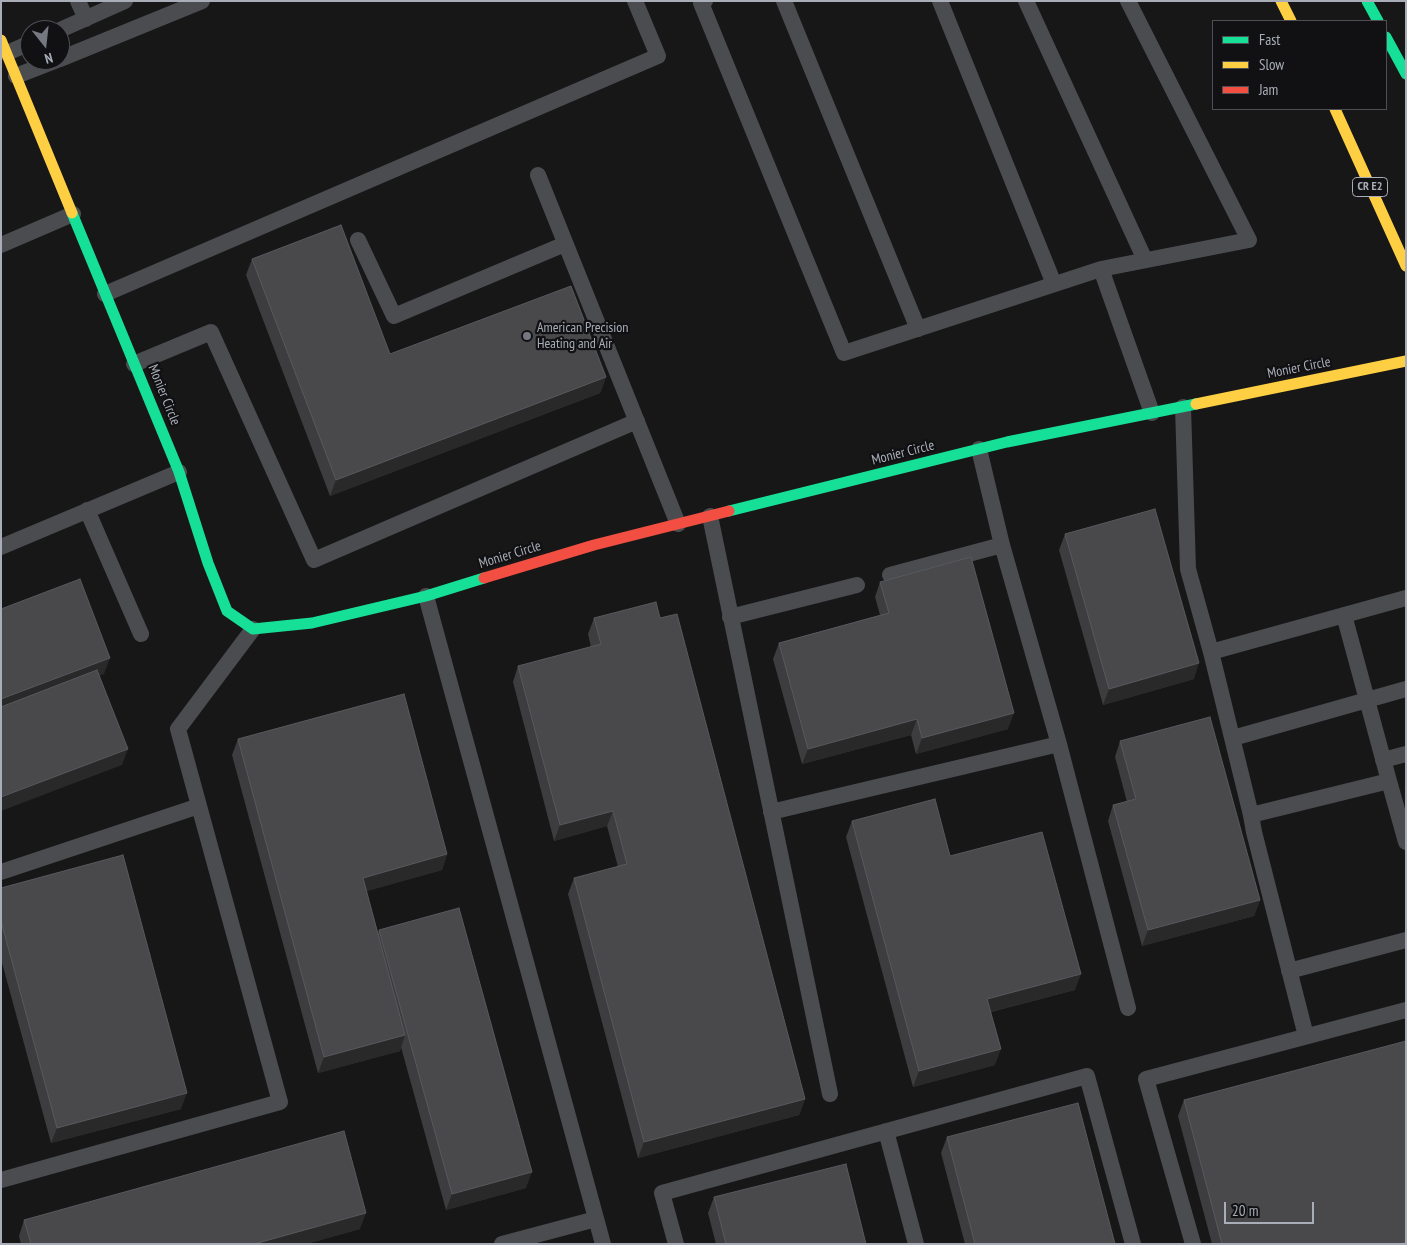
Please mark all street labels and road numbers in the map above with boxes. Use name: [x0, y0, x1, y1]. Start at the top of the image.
road number: CR E2: [1352, 178, 1388, 196]
street label: Monier Circle: [1266, 354, 1332, 382]
street label: Monier Circle: [144, 362, 184, 428]
street label: Monier Circle: [870, 437, 936, 469]
street label: Monier Circle: [477, 538, 543, 572]

